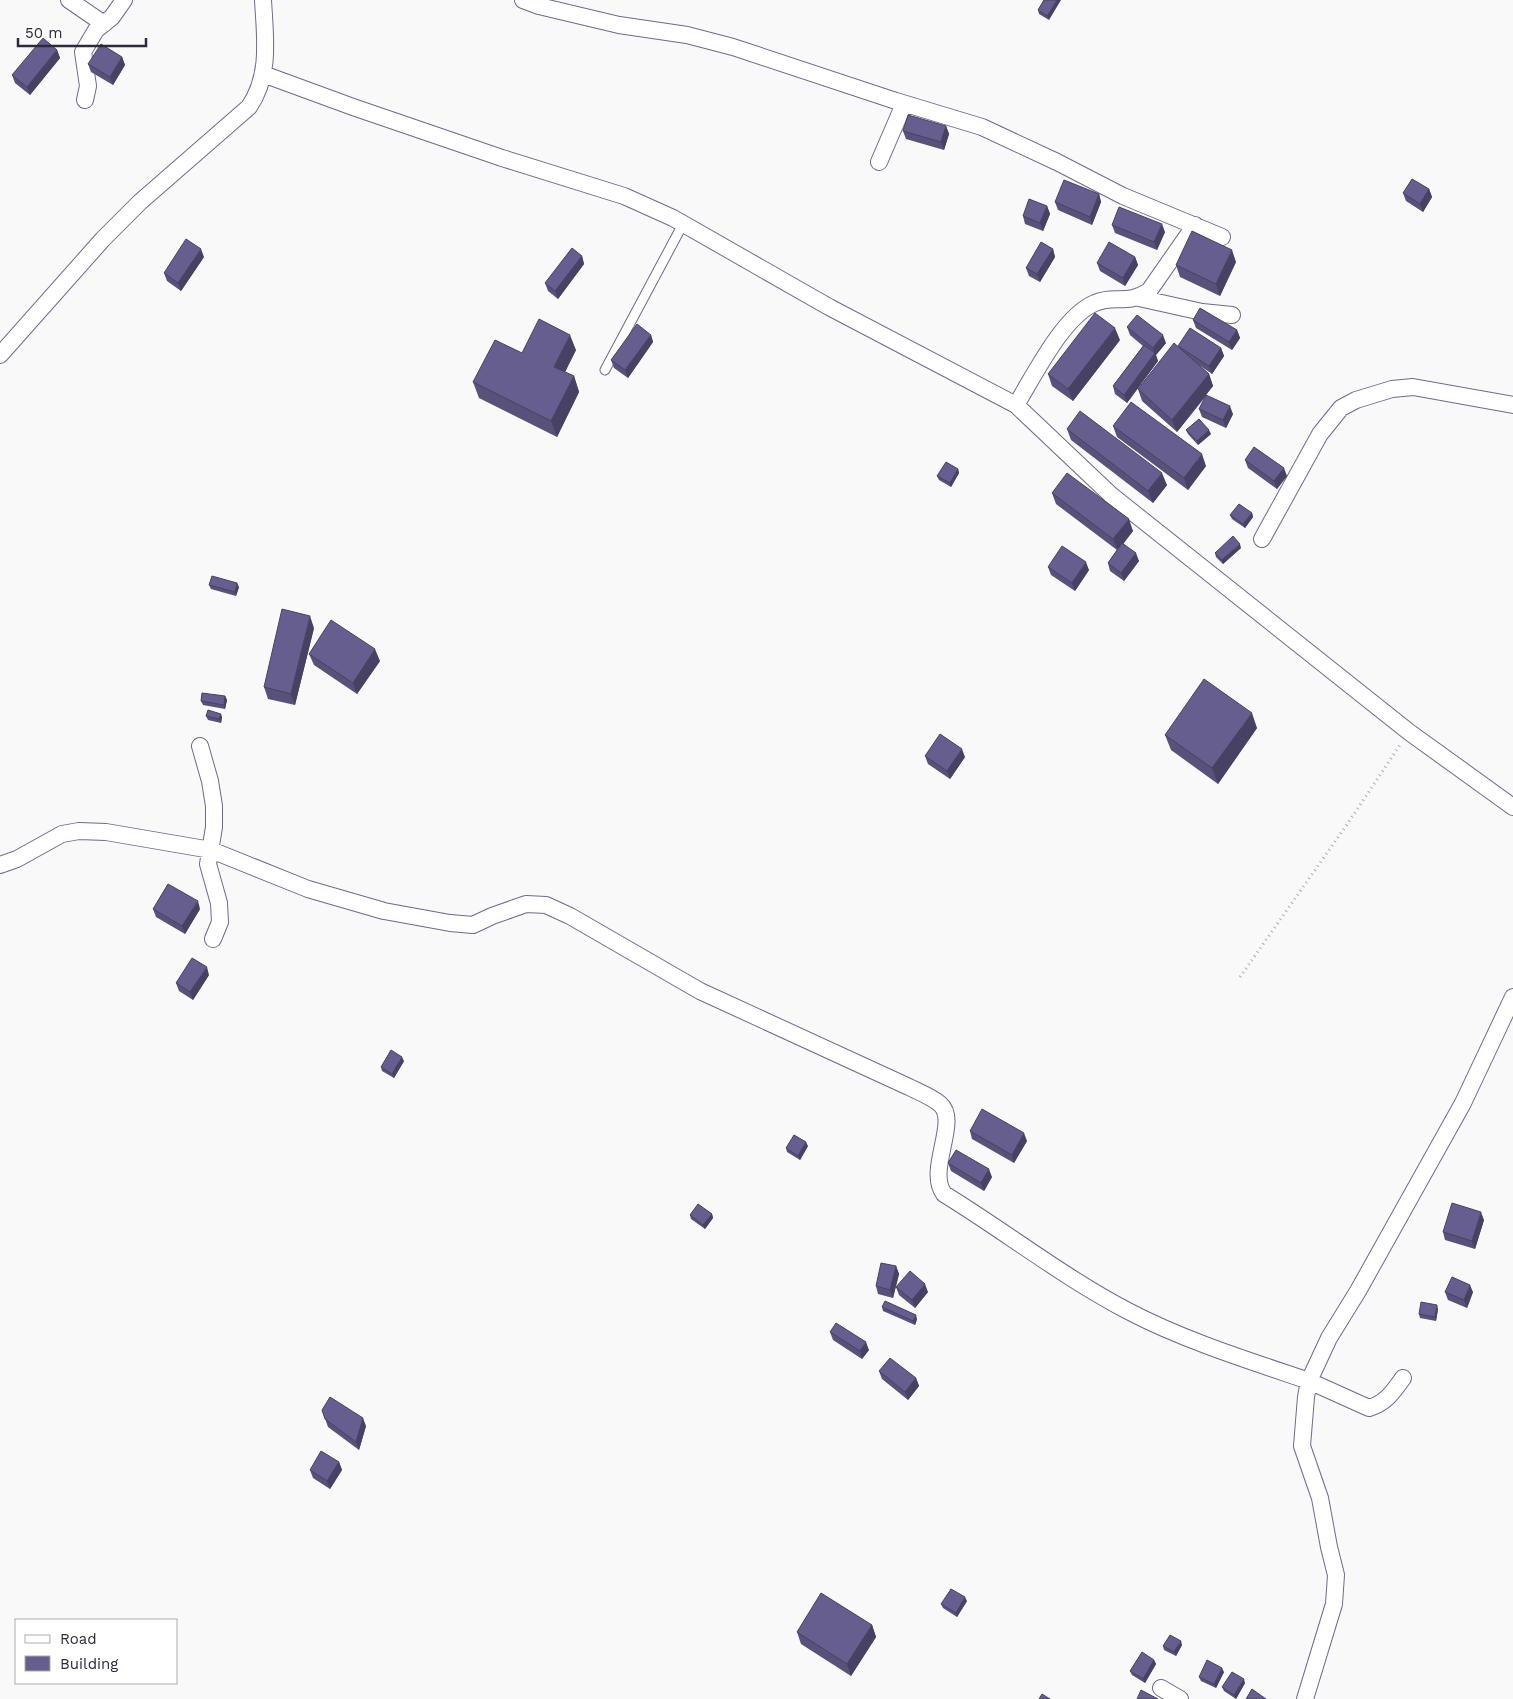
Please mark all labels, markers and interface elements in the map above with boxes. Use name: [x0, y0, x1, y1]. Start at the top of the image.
scale bar: [18, 15, 145, 47]
text: 50 m: [25, 24, 62, 42]
legend: [15, 1619, 178, 1684]
text: Road: [60, 1630, 97, 1648]
text: Building: [60, 1655, 118, 1673]

